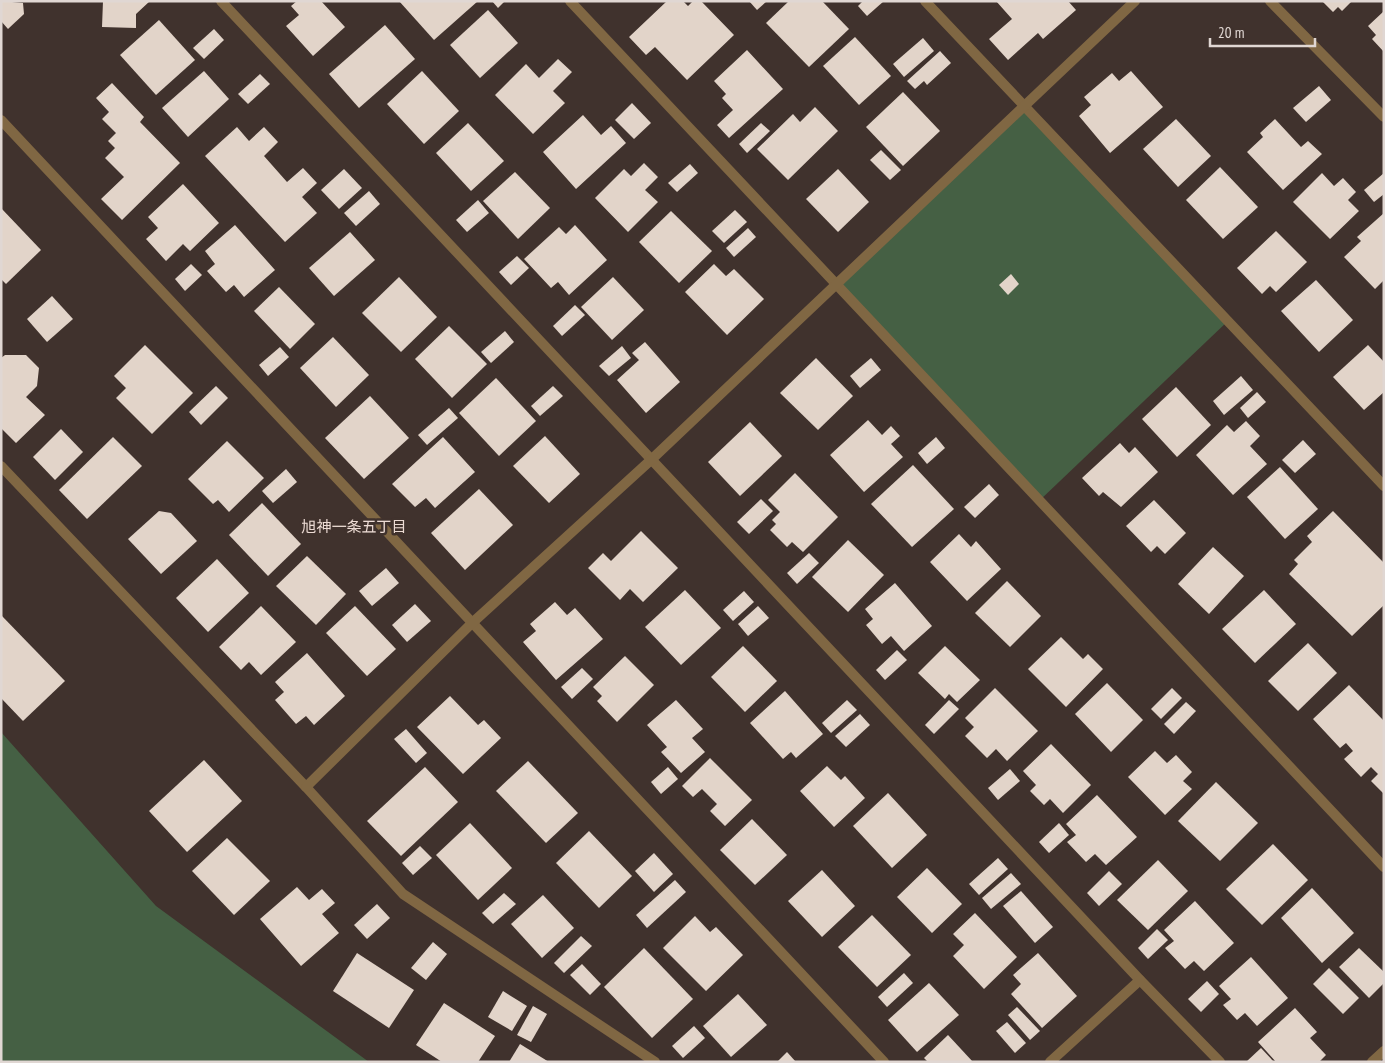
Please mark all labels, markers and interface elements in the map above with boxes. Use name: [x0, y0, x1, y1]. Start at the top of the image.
scale bar: [1210, 15, 1315, 47]
text: 20 m: [1218, 23, 1244, 42]
district label: 旭神一条五丁目: [301, 517, 407, 536]

